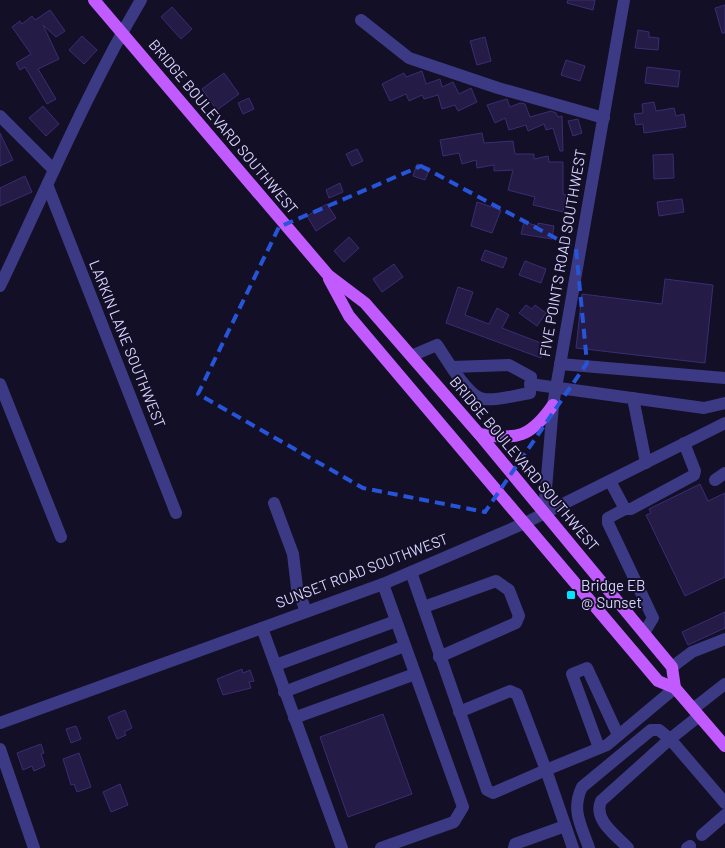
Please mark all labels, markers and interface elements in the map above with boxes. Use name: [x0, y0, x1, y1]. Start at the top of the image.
street label: BRIDGE BOULEVARD SOUTHWEST: [145, 35, 302, 217]
street label: FIVE POINTS ROAD SOUTHWEST: [535, 148, 589, 358]
street label: LARKIN LANE SOUTHWEST: [86, 257, 170, 430]
street label: BRIDGE BOULEVARD SOUTHWEST: [446, 372, 603, 554]
street label: SUNSET ROAD SOUTHWEST: [273, 529, 450, 611]
place label: Bridge EB @ Sunset: [581, 576, 645, 611]
marker: Bridge EB @ Sunset: [565, 589, 577, 601]

